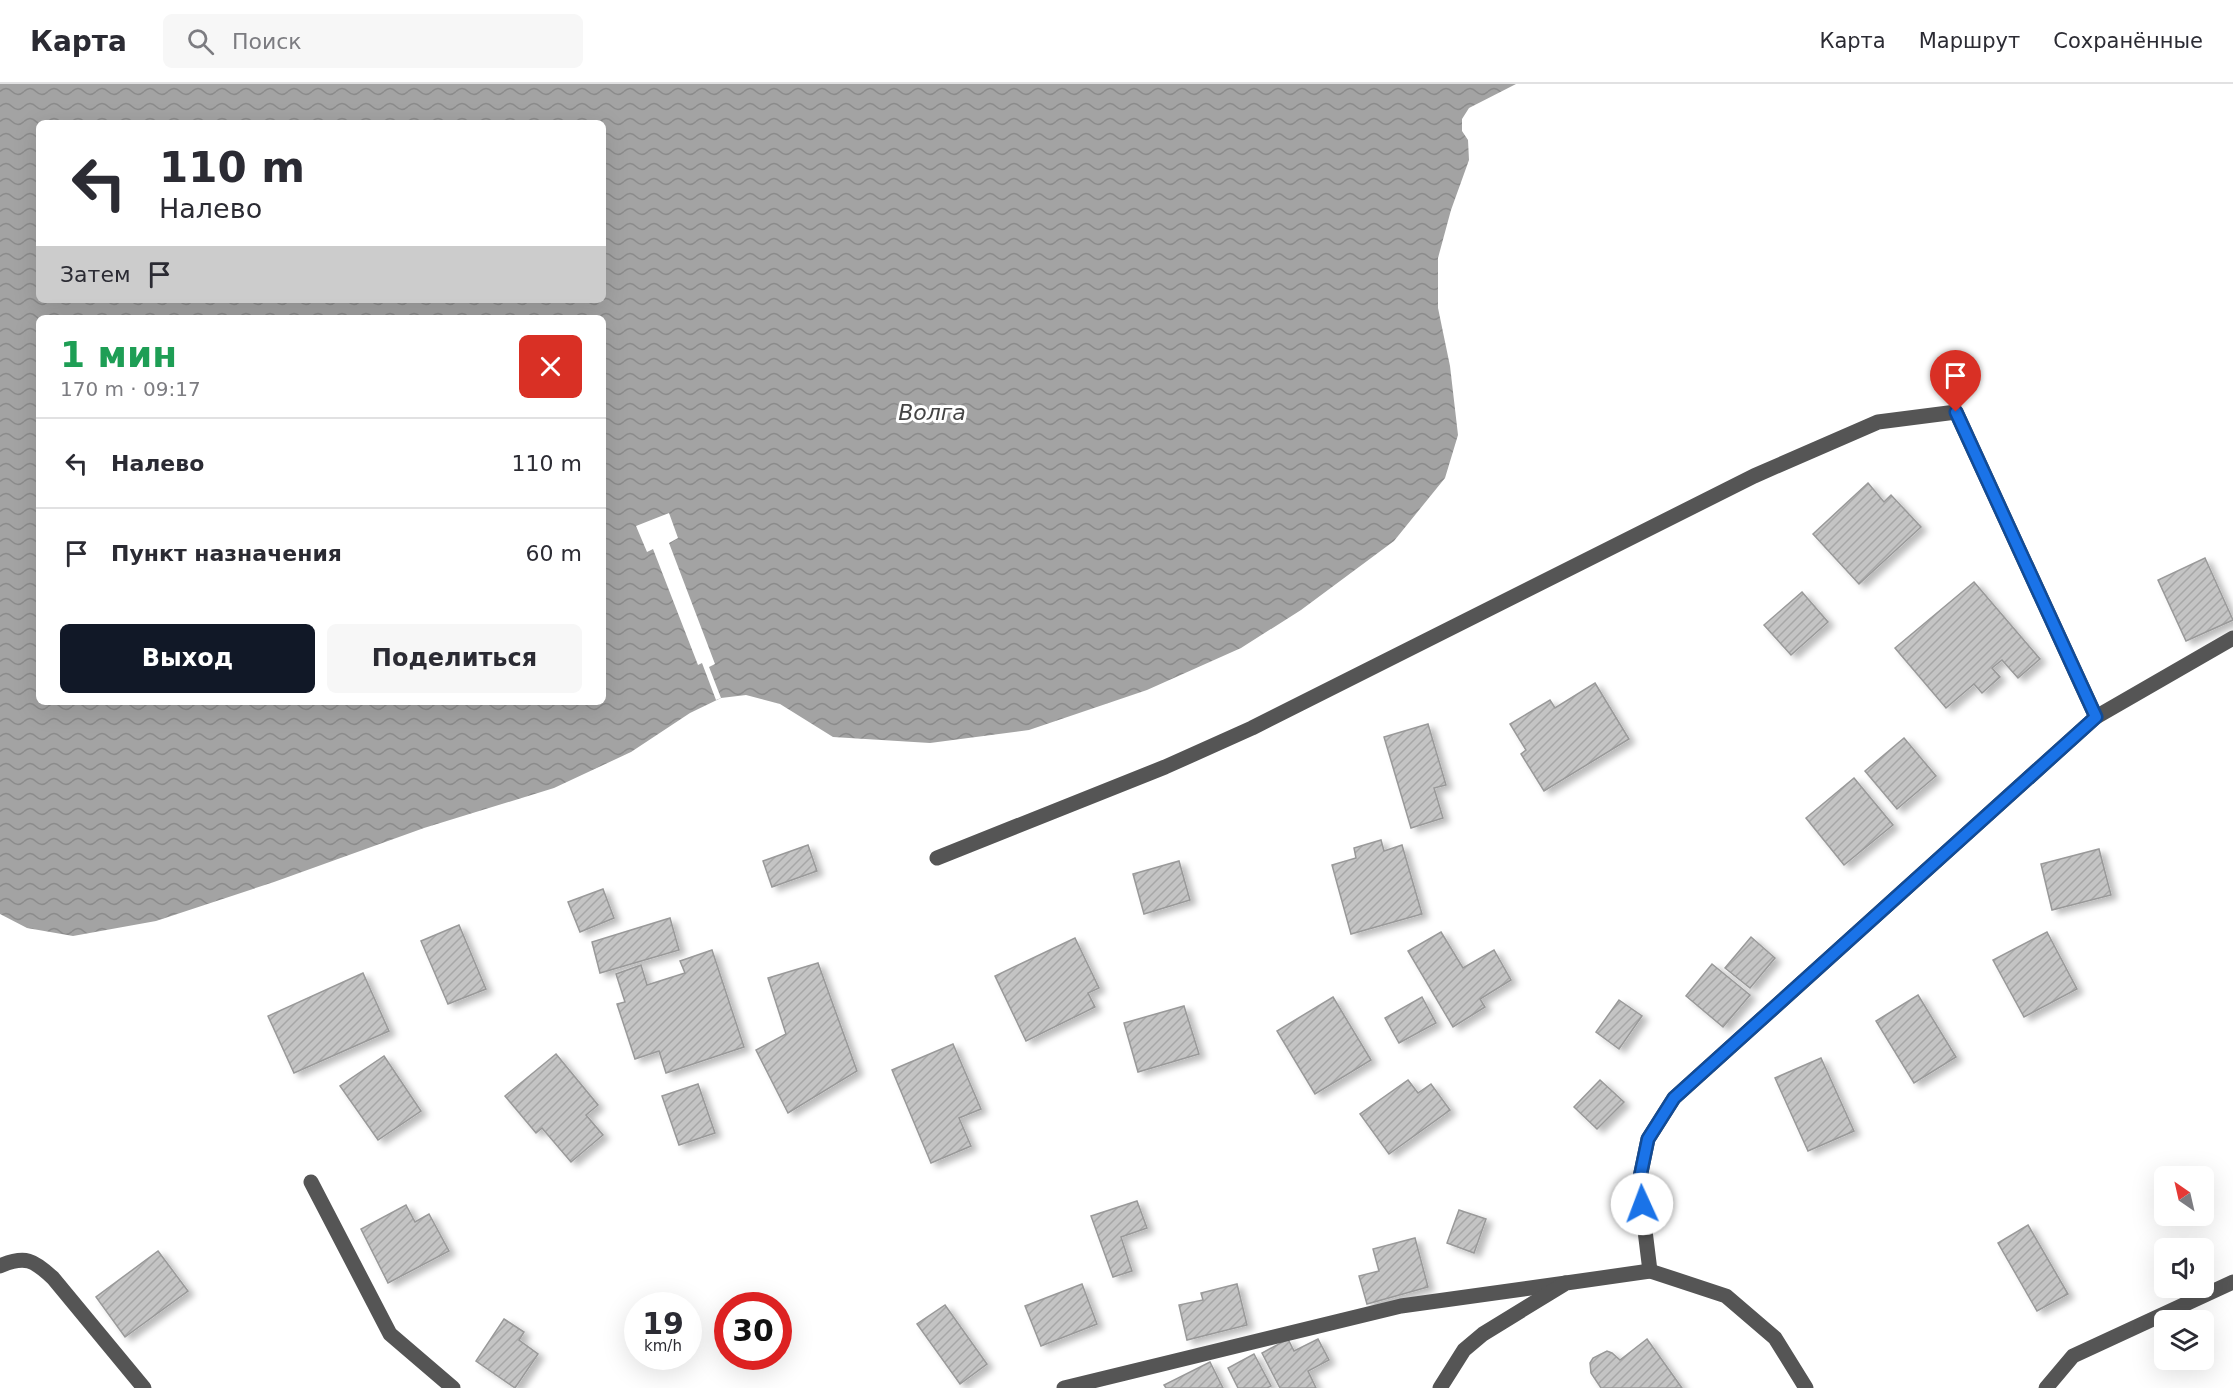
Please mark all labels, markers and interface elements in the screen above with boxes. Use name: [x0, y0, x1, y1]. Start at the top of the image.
search box: [163, 14, 583, 68]
text: Карта: [30, 25, 127, 58]
icon: search: [184, 25, 217, 58]
text: Поиск: [232, 29, 302, 54]
text: Карта: [1820, 29, 1886, 53]
text: Маршрут: [1919, 29, 2020, 53]
text: Сохранённые: [2053, 29, 2203, 53]
text: 110 m: [159, 143, 305, 192]
icon: left: [60, 144, 138, 222]
text: Налево: [159, 193, 262, 224]
icon: arrive: [143, 258, 176, 291]
text: Затем: [60, 262, 131, 287]
text: 1 мин: [60, 334, 177, 375]
button: close: [519, 335, 582, 398]
pin: [1930, 350, 1981, 412]
icon: arrive: [1939, 359, 1972, 392]
text: 170 m · 09:17: [60, 377, 201, 401]
water label: Волга: [898, 400, 966, 425]
icon: left: [60, 447, 93, 480]
text: Налево: [111, 451, 204, 476]
text: 110 m: [512, 451, 582, 476]
icon: arrive: [60, 537, 93, 570]
text: Пункт назначения: [111, 541, 342, 566]
text: 60 m: [526, 541, 582, 566]
button: Выход: [60, 624, 315, 693]
button: Поделиться: [327, 624, 582, 693]
north arrow: [2154, 1166, 2214, 1226]
map controls: [2154, 1166, 2214, 1370]
position arrow: [1610, 1172, 1674, 1236]
button: sound: [2154, 1238, 2214, 1298]
speed limit sign: 30: [714, 1292, 792, 1370]
text: 19: [642, 1306, 684, 1341]
button: layers: [2154, 1310, 2214, 1370]
text: km/h: [644, 1337, 682, 1355]

